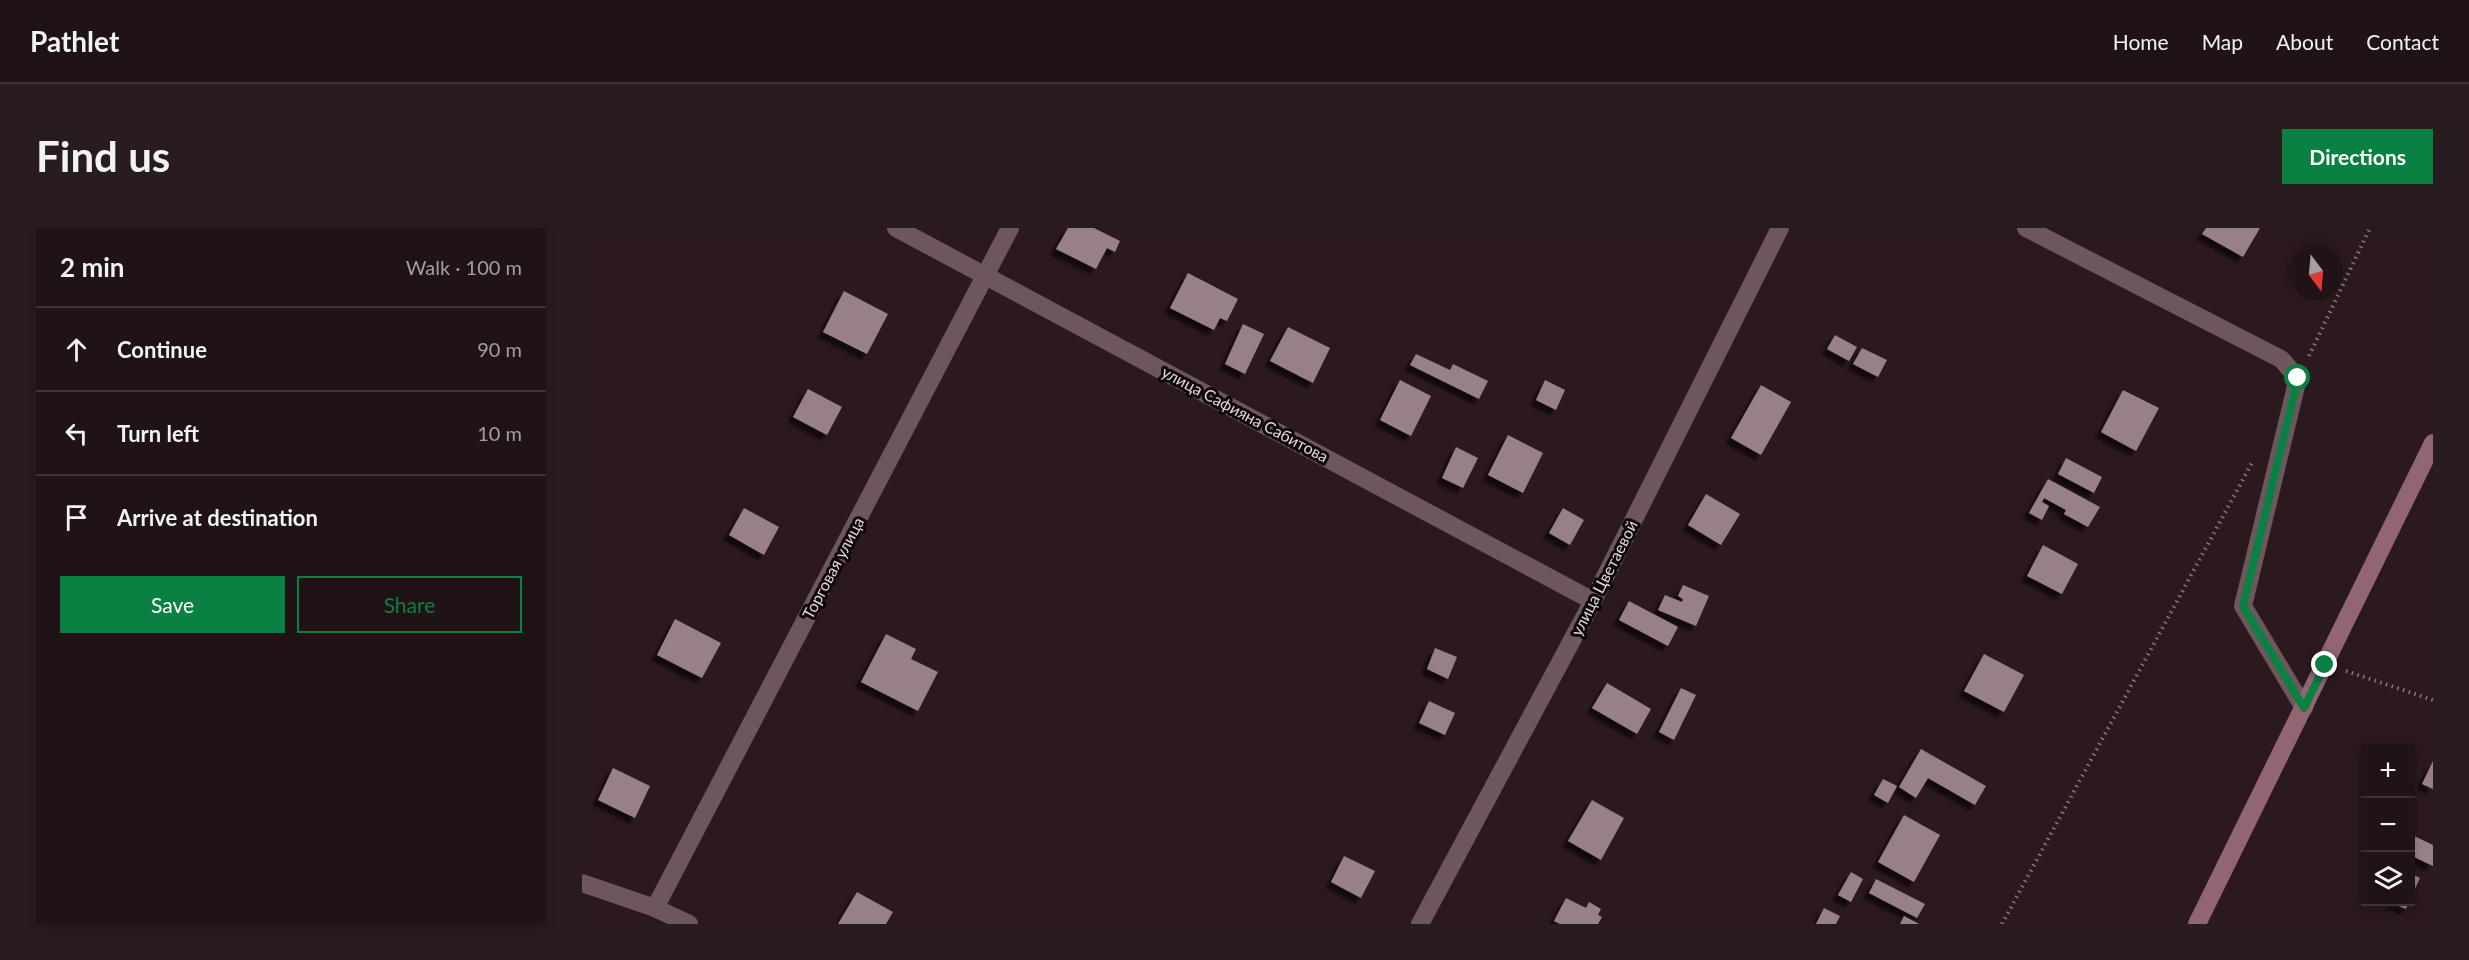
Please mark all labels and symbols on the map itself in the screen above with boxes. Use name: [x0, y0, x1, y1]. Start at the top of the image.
north arrow: [2289, 246, 2343, 300]
street label: улица Сафияна Сабитова: [1159, 362, 1332, 466]
route start: [2284, 364, 2310, 390]
street label: Торговая улица: [798, 514, 867, 622]
street label: улица Цветаевой: [1566, 517, 1641, 639]
route end: [2311, 651, 2337, 677]

